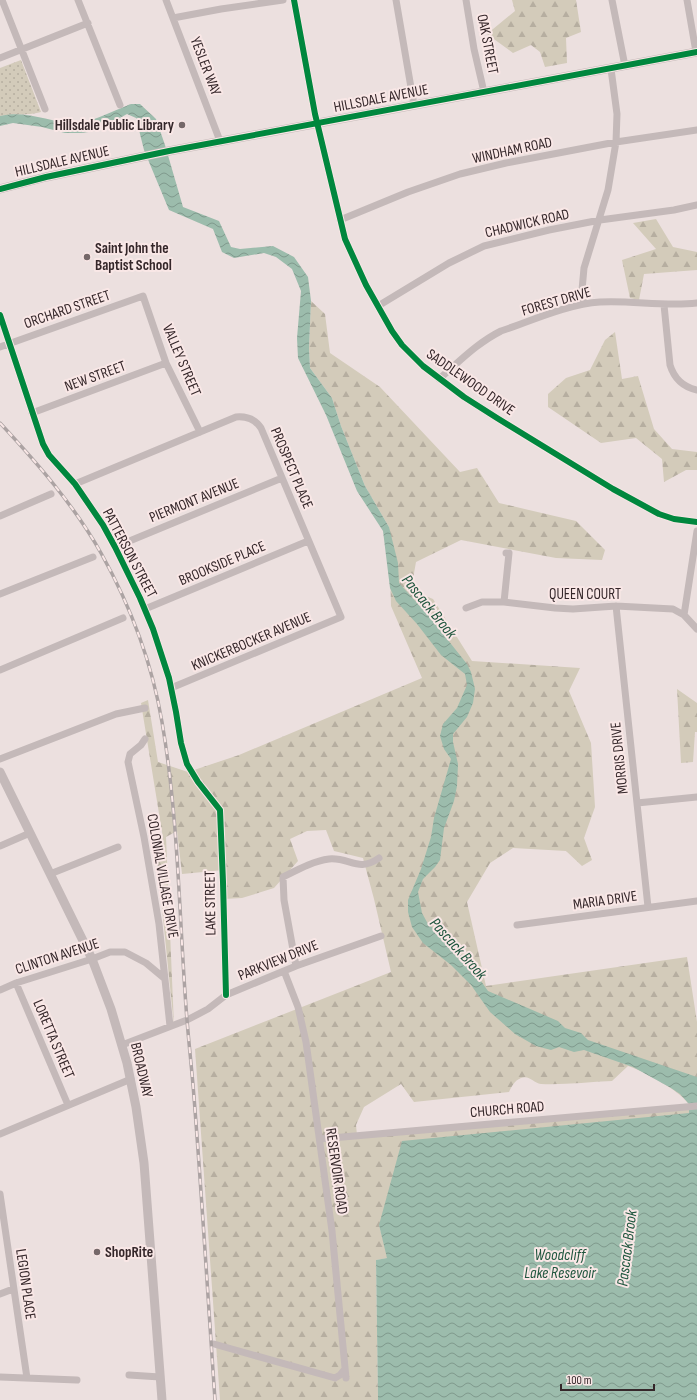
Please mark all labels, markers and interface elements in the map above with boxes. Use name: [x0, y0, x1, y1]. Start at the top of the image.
street label: OAK STREET: [472, 12, 503, 76]
street label: YESLER WAY: [186, 34, 226, 99]
street label: HILLSDALE AVENUE: [332, 80, 430, 117]
place label: Hillsdale Public Library: [55, 116, 175, 135]
marker: Hillsdale Public Library: [177, 120, 187, 130]
street label: WINDHAM ROAD: [470, 133, 554, 168]
street label: HILLSDALE AVENUE: [13, 141, 111, 182]
street label: CHADWICK ROAD: [483, 205, 571, 242]
place label: Saint John the Baptist School: [95, 239, 172, 275]
marker: Saint John the Baptist School: [82, 252, 92, 262]
street label: FOREST DRIVE: [519, 283, 593, 320]
street label: ORCHARD STREET: [22, 286, 113, 333]
street label: VALLEY STREET: [158, 321, 205, 399]
street label: SADDLEWOOD DRIVE: [423, 345, 519, 420]
street label: NEW STREET: [62, 357, 128, 396]
street label: PROSPECT PLACE: [266, 425, 317, 512]
street label: PIERMONT AVENUE: [147, 474, 242, 527]
street label: PATTERSON STREET: [98, 505, 161, 601]
street label: BROOKSIDE PLACE: [176, 537, 268, 590]
water label: Pascack Brook: [397, 571, 461, 643]
street label: QUEEN COURT: [549, 585, 621, 604]
street label: KNICKERBOCKER AVENUE: [188, 608, 314, 675]
street label: MORRIS DRIVE: [606, 721, 633, 795]
street label: COLONIAL VILLAGE DRIVE: [142, 812, 183, 940]
street label: LAKE STREET: [200, 870, 221, 936]
street label: MARIA DRIVE: [572, 887, 638, 914]
water label: Pascack Brook: [425, 914, 491, 985]
street label: CLINTON AVENUE: [13, 934, 101, 979]
street label: PARKVIEW DRIVE: [235, 936, 321, 985]
street label: LORETTA STREET: [28, 997, 79, 1082]
street label: BROADWAY: [126, 1041, 157, 1100]
street label: CHURCH ROAD: [469, 1097, 545, 1122]
street label: RESERVOIR ROAD: [321, 1127, 352, 1215]
water label: Pascack Brook: [613, 1208, 642, 1287]
place label: ShopRite: [105, 1243, 153, 1262]
water label: Woodcliff Lake Resevoir: [524, 1246, 596, 1283]
street label: LEGION PLACE: [11, 1247, 40, 1321]
marker: ShopRite: [92, 1247, 102, 1257]
scale bar: [561, 1366, 654, 1392]
text: 100 m: [567, 1373, 592, 1388]

